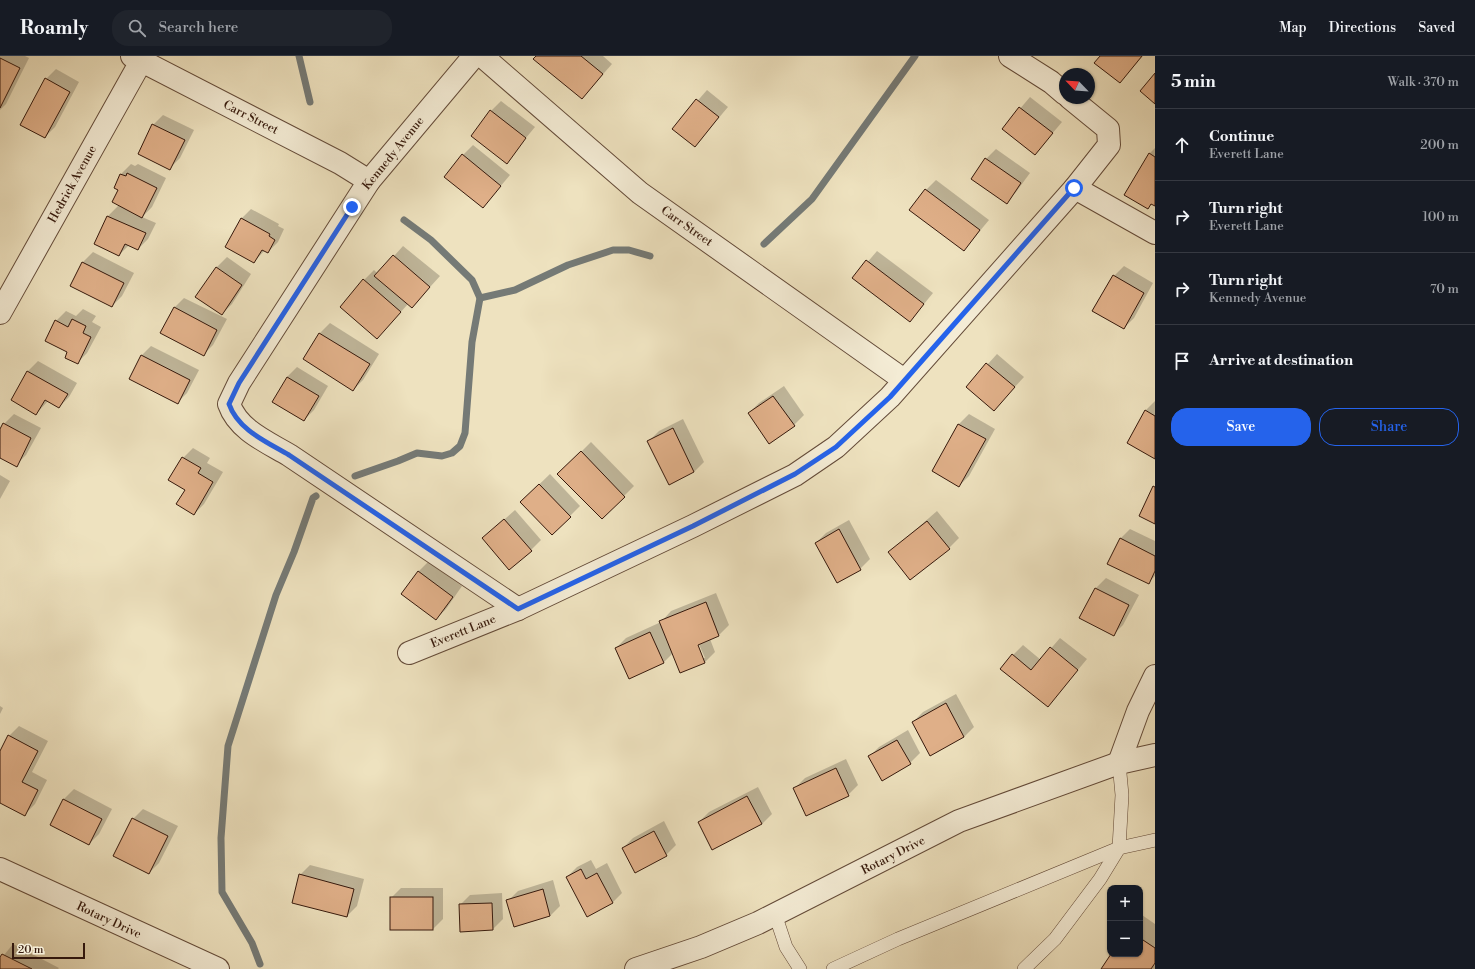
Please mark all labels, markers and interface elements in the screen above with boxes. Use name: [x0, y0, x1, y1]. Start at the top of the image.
search box: [112, 10, 392, 46]
text: Roamly: [20, 16, 88, 40]
icon: search: [126, 17, 148, 39]
text: Search here: [158, 18, 238, 37]
text: Map: [1279, 19, 1307, 37]
text: Directions: [1329, 19, 1396, 37]
text: Saved: [1418, 19, 1455, 37]
north arrow: [1059, 68, 1095, 104]
text: 5 min: [1171, 71, 1216, 93]
text: Walk · 370 m: [1387, 74, 1459, 90]
street label: Carr Street: [221, 97, 282, 138]
street label: Kennedy Avenue: [359, 114, 428, 193]
text: Continue: [1209, 127, 1274, 146]
icon: ahead: [1171, 134, 1193, 156]
text: 200 m: [1420, 137, 1459, 153]
street label: Hedrick Avenue: [45, 143, 100, 226]
text: Everett Lane: [1209, 146, 1284, 162]
route start: [1065, 179, 1083, 197]
route end: [343, 198, 361, 216]
text: Turn right: [1209, 199, 1283, 218]
street label: Carr Street: [658, 203, 716, 250]
icon: right: [1171, 206, 1193, 228]
text: 100 m: [1423, 209, 1459, 225]
text: Everett Lane: [1209, 218, 1284, 234]
text: Turn right: [1209, 271, 1283, 290]
icon: right: [1171, 278, 1193, 300]
text: 70 m: [1430, 281, 1459, 297]
text: Kennedy Avenue: [1209, 290, 1306, 306]
icon: arrive: [1171, 350, 1193, 372]
text: Arrive at destination: [1209, 351, 1353, 370]
button: Save: [1171, 408, 1311, 446]
button: Share: [1319, 408, 1459, 446]
street label: Everett Lane: [428, 612, 498, 651]
street label: Rotary Drive: [859, 833, 928, 878]
map controls: [1107, 885, 1143, 957]
button: +: [1107, 885, 1143, 921]
street label: Rotary Drive: [74, 899, 144, 942]
button: −: [1107, 921, 1143, 957]
scale bar: [12, 941, 85, 960]
text: 20 m: [18, 943, 43, 957]

